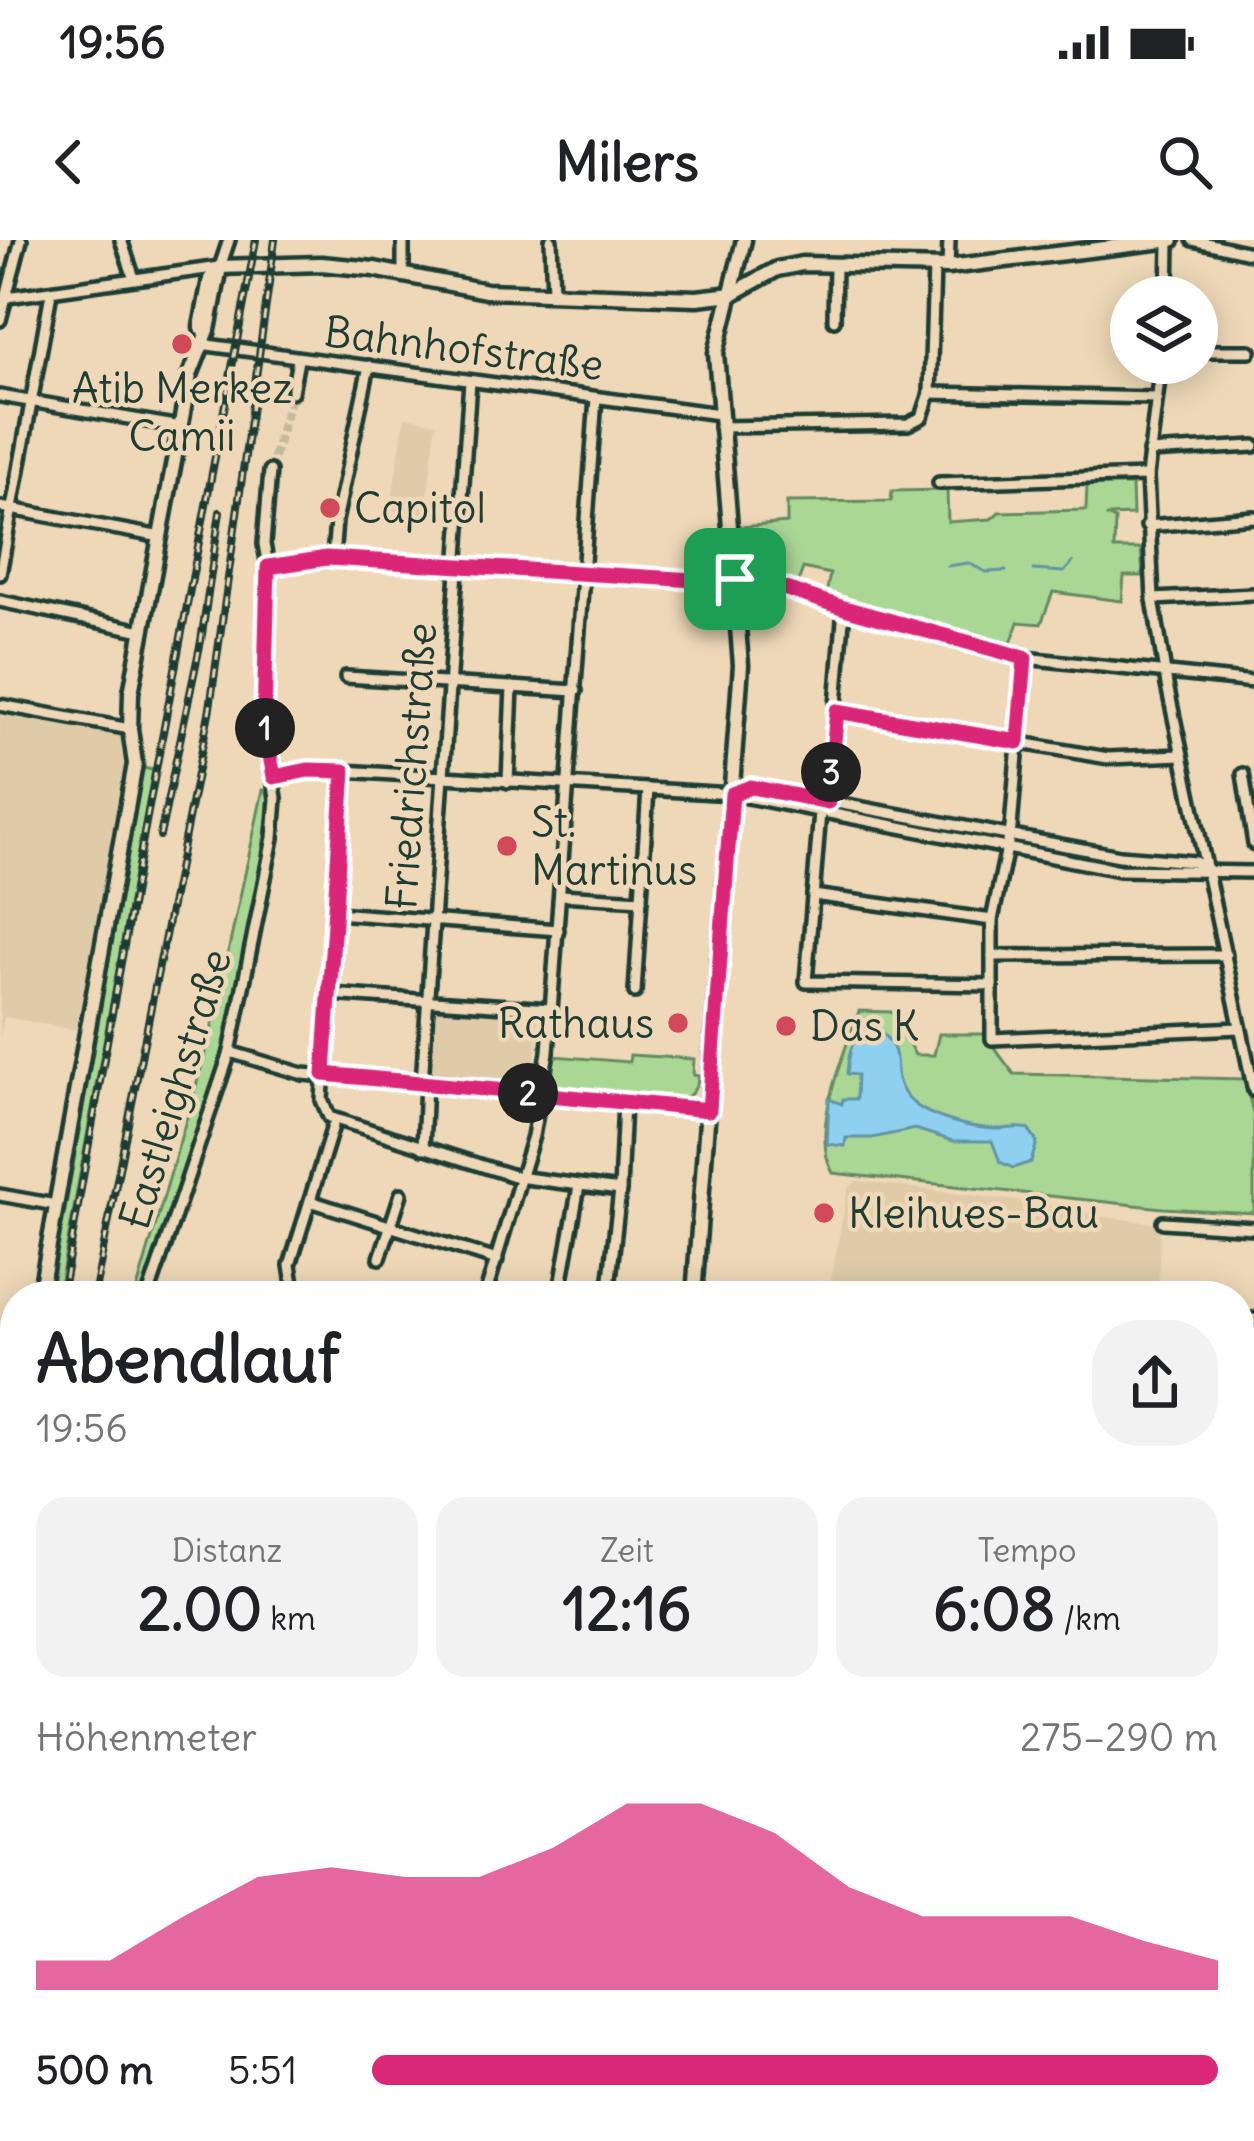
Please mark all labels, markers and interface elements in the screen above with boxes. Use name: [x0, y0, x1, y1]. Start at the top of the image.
text: 19:56: [60, 14, 166, 70]
text: Milers: [555, 128, 699, 196]
icon: back: [36, 129, 102, 195]
icon: search: [1152, 129, 1218, 195]
map controls: [1110, 276, 1218, 384]
button: layers: [1110, 276, 1218, 384]
street label: Bahnhofstraße: [321, 305, 607, 391]
marker: Atib Merkez Camii: [169, 331, 195, 357]
place label: Atib Merkez Camii: [72, 362, 292, 462]
place label: Capitol: [354, 482, 486, 534]
marker: Capitol: [317, 495, 343, 521]
pin: [684, 528, 786, 630]
icon: arrive: [702, 546, 768, 612]
street label: Friedrichstraße: [375, 621, 447, 911]
pin: 1: [235, 698, 295, 758]
text: 1: [258, 707, 272, 749]
pin: 3: [801, 742, 861, 802]
text: 3: [822, 751, 840, 793]
place label: St. Martinus: [531, 796, 697, 896]
marker: St. Martinus: [494, 833, 520, 859]
street label: Eastleighstraße: [108, 943, 242, 1235]
place label: Rathaus: [498, 997, 654, 1049]
place label: Das K: [810, 1000, 919, 1052]
marker: Rathaus: [665, 1010, 691, 1036]
marker: Das K: [773, 1013, 799, 1039]
pin: 2: [498, 1063, 558, 1123]
text: 2: [519, 1072, 537, 1114]
place label: Kleihues-Bau: [848, 1187, 1099, 1239]
marker: Kleihues-Bau: [811, 1200, 837, 1226]
text: Abendlauf: [36, 1317, 340, 1400]
button: share: [1092, 1320, 1218, 1446]
text: 19:56: [36, 1404, 128, 1453]
text: Distanz: [172, 1529, 282, 1571]
text: Zeit: [600, 1529, 654, 1571]
text: Tempo: [977, 1529, 1077, 1571]
text: 2.00: [138, 1571, 262, 1646]
text: 12:16: [563, 1571, 691, 1646]
text: 6:08: [933, 1571, 1055, 1646]
text: km: [262, 1597, 316, 1639]
text: /km: [1055, 1597, 1121, 1639]
text: Höhenmeter: [36, 1713, 257, 1762]
text: 275–290 m: [1020, 1713, 1218, 1762]
text: 500 m: [36, 2046, 153, 2095]
text: 5:51: [228, 2046, 297, 2095]

